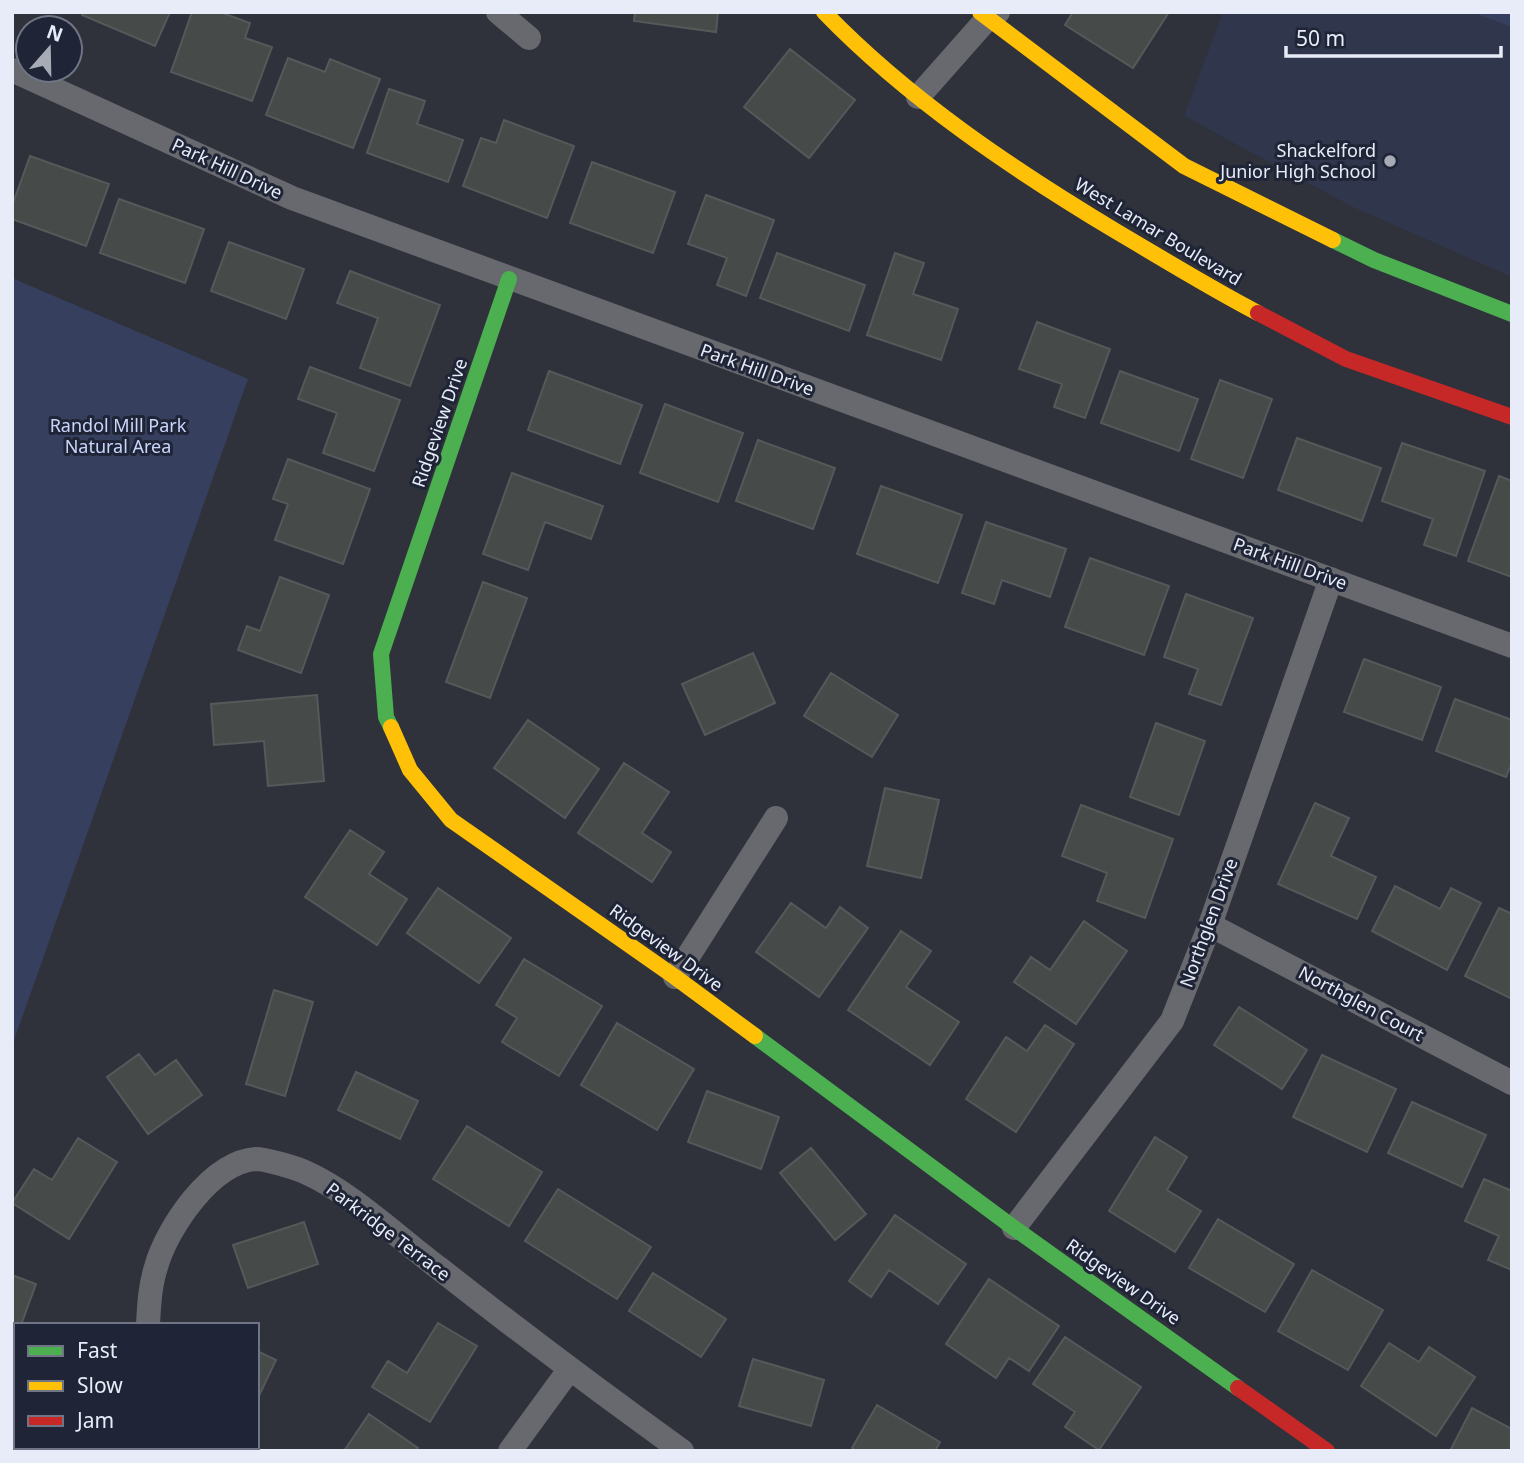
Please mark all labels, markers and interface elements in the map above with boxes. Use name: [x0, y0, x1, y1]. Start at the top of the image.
north arrow: [14, 14, 84, 84]
scale bar: [1286, 14, 1501, 58]
text: N: [43, 18, 67, 48]
text: 50 m: [1296, 24, 1345, 52]
street label: Park Hill Drive: [168, 132, 287, 204]
place label: Shackelford Junior High School: [1218, 138, 1376, 183]
marker: Shackelford Junior High School: [1382, 153, 1398, 169]
street label: West Lamar Boulevard: [1071, 172, 1246, 290]
street label: Park Hill Drive: [697, 337, 817, 401]
street label: Ridgeview Drive: [406, 355, 472, 490]
park label: Randol Mill Park Natural Area: [50, 413, 187, 458]
street label: Park Hill Drive: [1230, 531, 1350, 595]
street label: Northglen Drive: [1174, 855, 1243, 991]
street label: Ridgeview Drive: [605, 898, 728, 996]
street label: Northglen Court: [1295, 960, 1429, 1046]
street label: Parkridge Terrace: [322, 1177, 455, 1286]
street label: Ridgeview Drive: [1062, 1233, 1186, 1330]
legend: [14, 1323, 259, 1449]
text: Fast: [77, 1336, 118, 1364]
text: Slow: [77, 1371, 123, 1399]
text: Jam: [75, 1406, 114, 1434]

